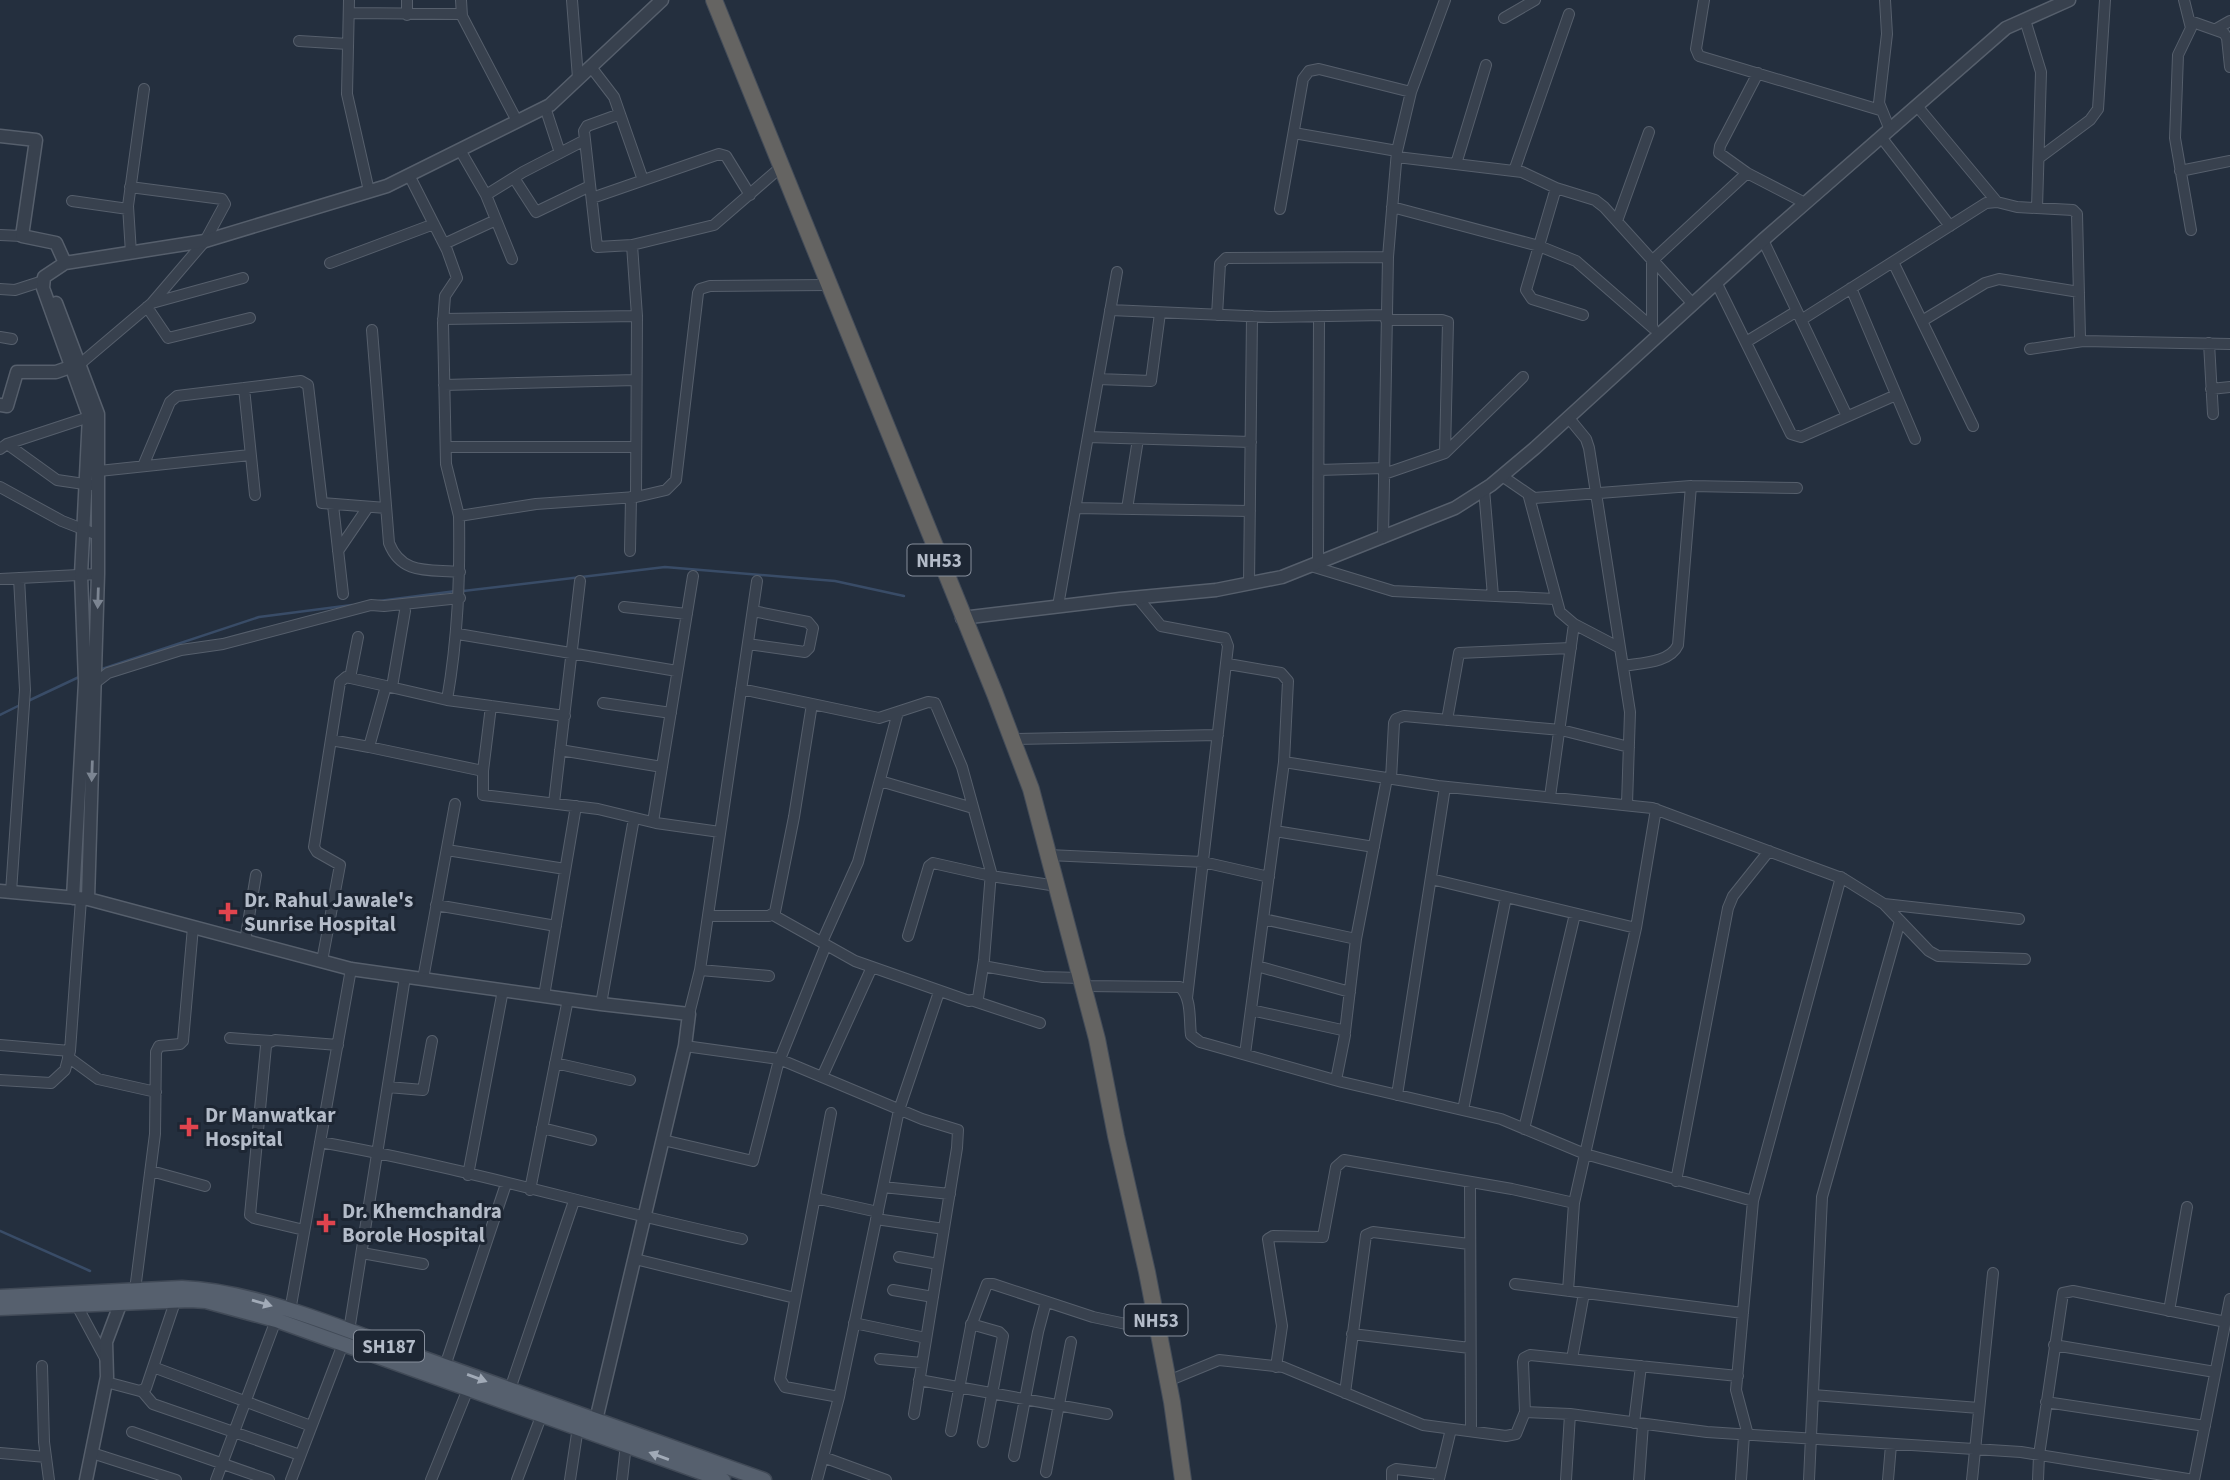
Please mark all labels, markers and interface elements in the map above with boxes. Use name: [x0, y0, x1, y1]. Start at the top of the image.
road number: NH53: [908, 544, 970, 576]
one-way arrow: [92, 587, 103, 609]
one-way arrow: [87, 761, 98, 783]
place label: Dr. Rahul Jawale's Sunrise Hospital: [244, 885, 413, 939]
marker: Dr. Rahul Jawale's Sunrise Hospital: [218, 902, 238, 922]
place label: Dr Manwatkar Hospital: [205, 1100, 336, 1154]
marker: Dr Manwatkar Hospital: [179, 1117, 199, 1137]
place label: Dr. Khemchandra Borole Hospital: [342, 1196, 502, 1250]
marker: Dr. Khemchandra Borole Hospital: [316, 1213, 336, 1233]
one-way arrow: [252, 1298, 273, 1308]
road number: NH53: [1124, 1304, 1188, 1336]
road number: SH187: [354, 1330, 424, 1362]
one-way arrow: [467, 1372, 488, 1383]
one-way arrow: [648, 1450, 669, 1461]

